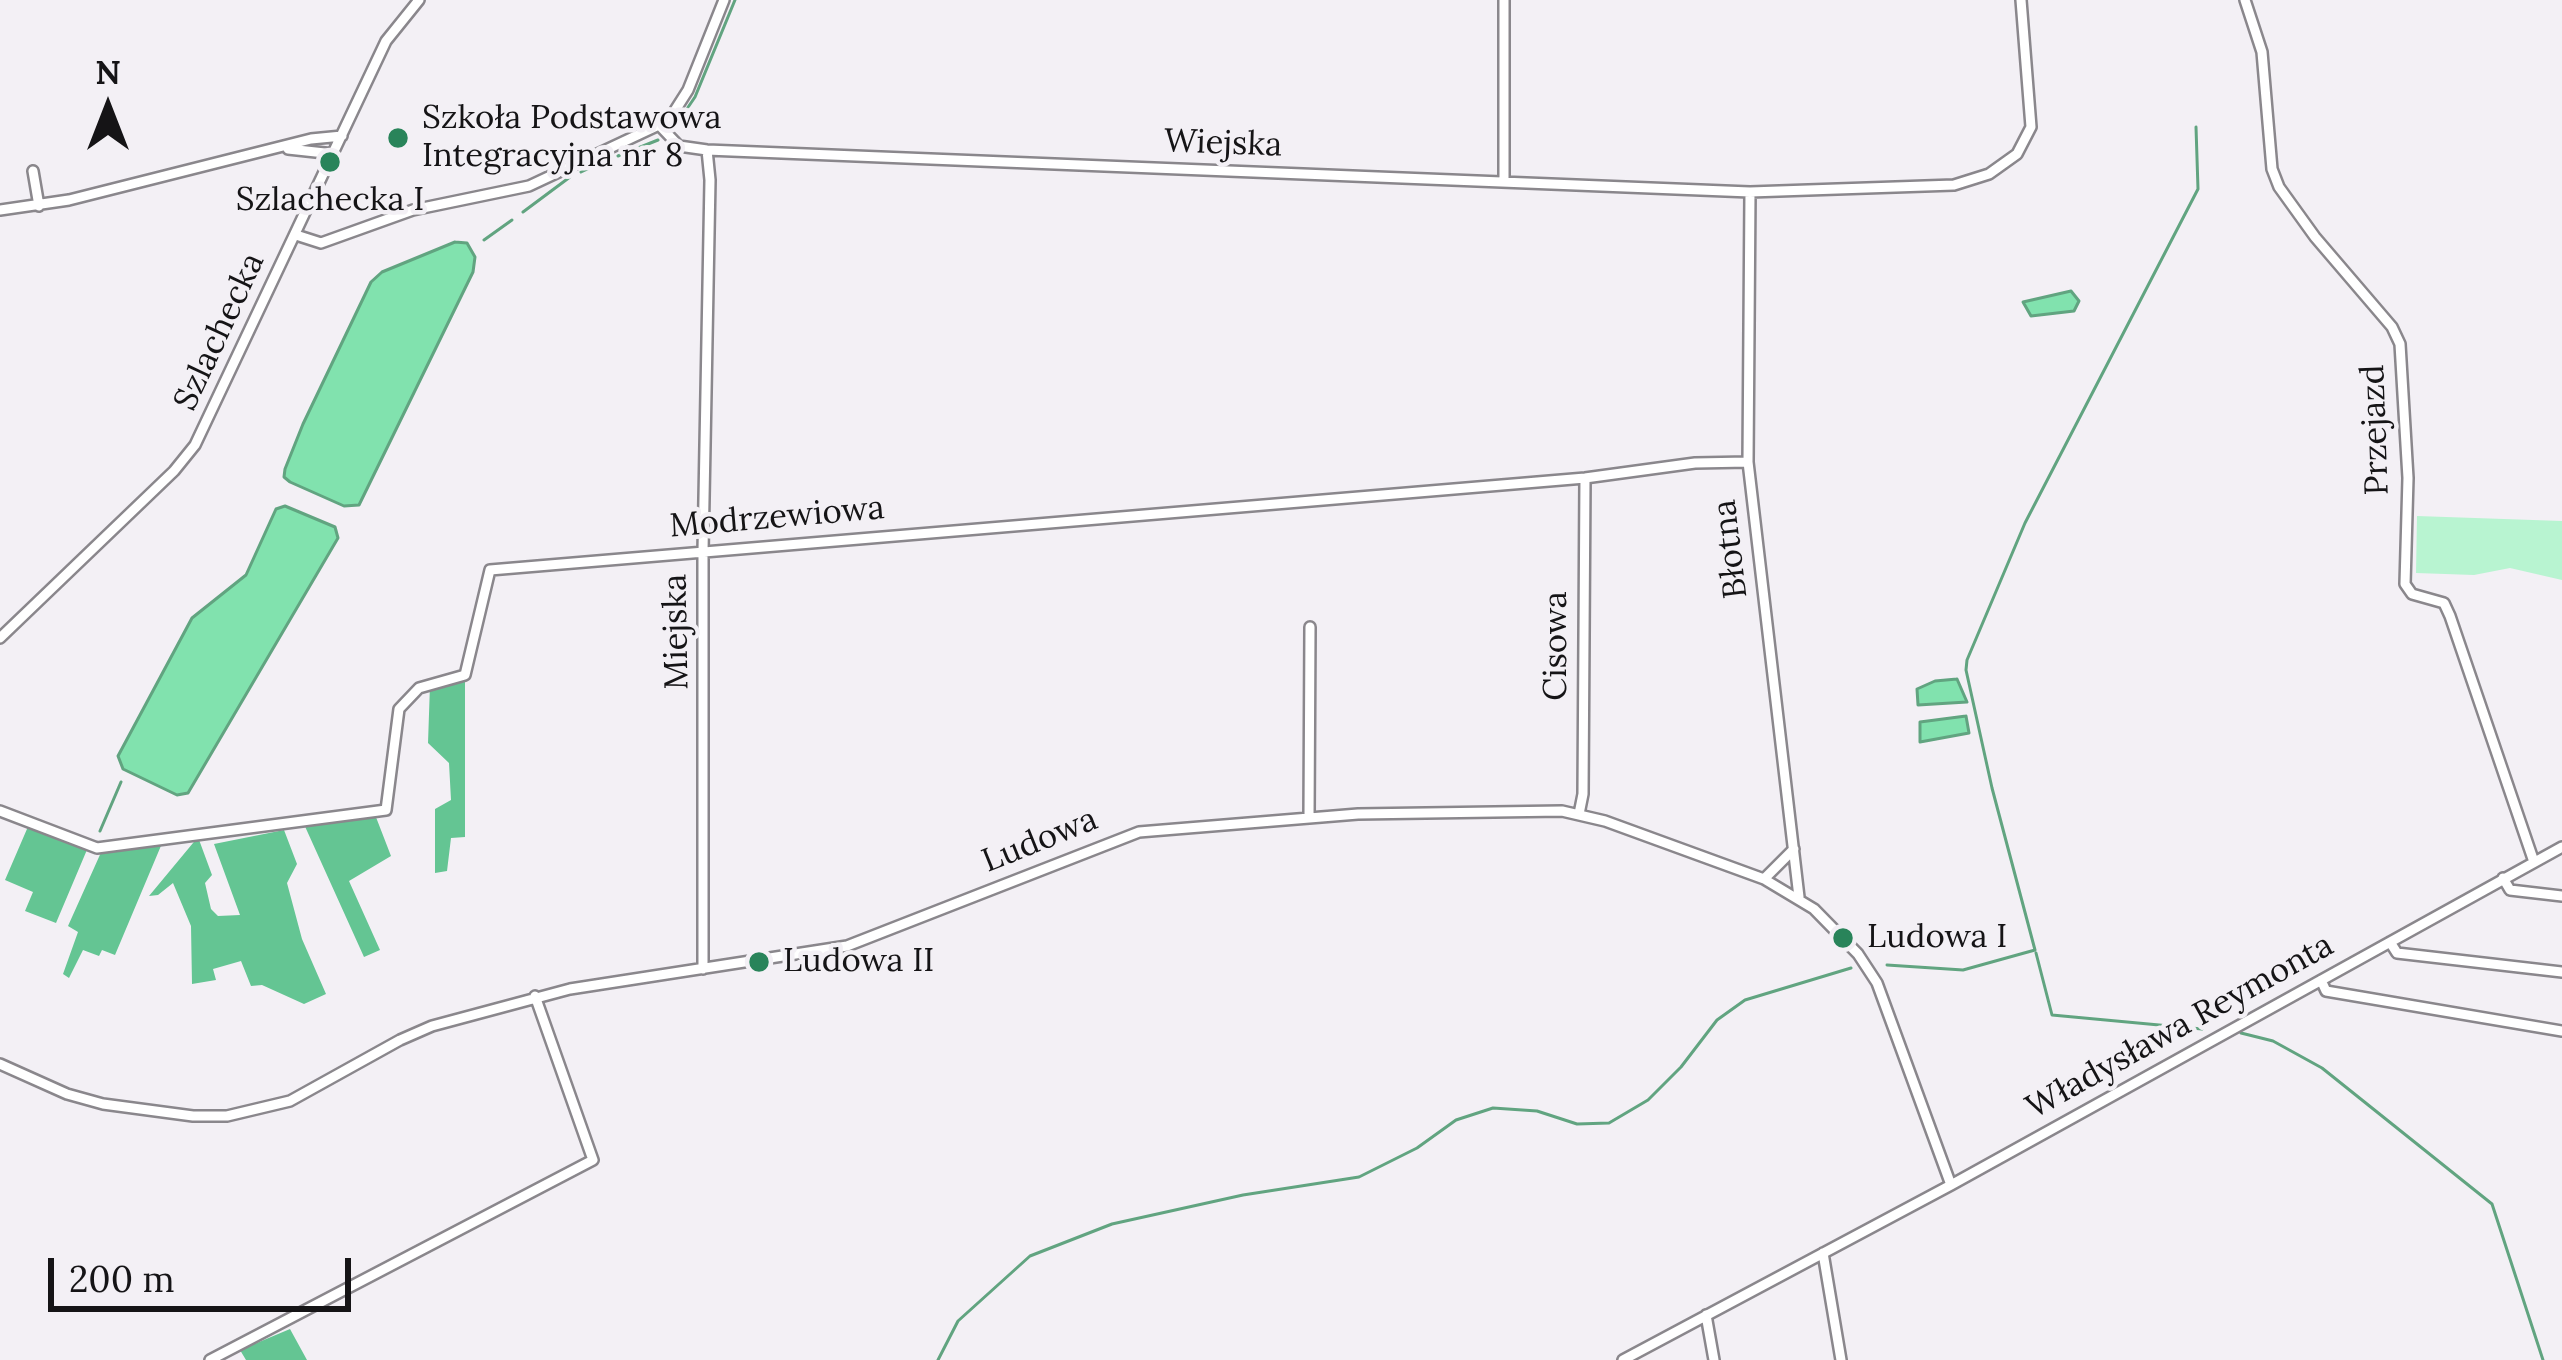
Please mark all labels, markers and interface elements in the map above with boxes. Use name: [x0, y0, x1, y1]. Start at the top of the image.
north arrow: [48, 48, 168, 168]
text: N: [95, 51, 121, 93]
place label: Szkoła Podstawowa Integracyjna nr 8: [422, 99, 721, 177]
street label: Wiejska: [1163, 122, 1283, 166]
marker: Szkoła Podstawowa Integracyjna nr 8: [385, 125, 411, 151]
marker: Szlachecka I: [317, 149, 343, 175]
place label: Szlachecka I: [236, 181, 424, 221]
street label: Szlachecka: [166, 247, 274, 417]
street label: Przejazd: [2354, 364, 2398, 496]
street label: Modrzewiowa: [668, 489, 886, 547]
street label: Błotna: [1705, 497, 1757, 601]
street label: Miejska: [656, 574, 698, 690]
street label: Cisowa: [1537, 591, 1577, 701]
street label: Ludowa: [977, 800, 1103, 882]
place label: Ludowa I: [1867, 918, 2007, 958]
marker: Ludowa I: [1830, 925, 1856, 951]
street label: Władysława Reymonta: [2019, 926, 2341, 1128]
place label: Ludowa II: [783, 942, 934, 982]
marker: Ludowa II: [746, 949, 772, 975]
scale bar: [54, 1234, 357, 1308]
text: 200 m: [69, 1256, 175, 1302]

